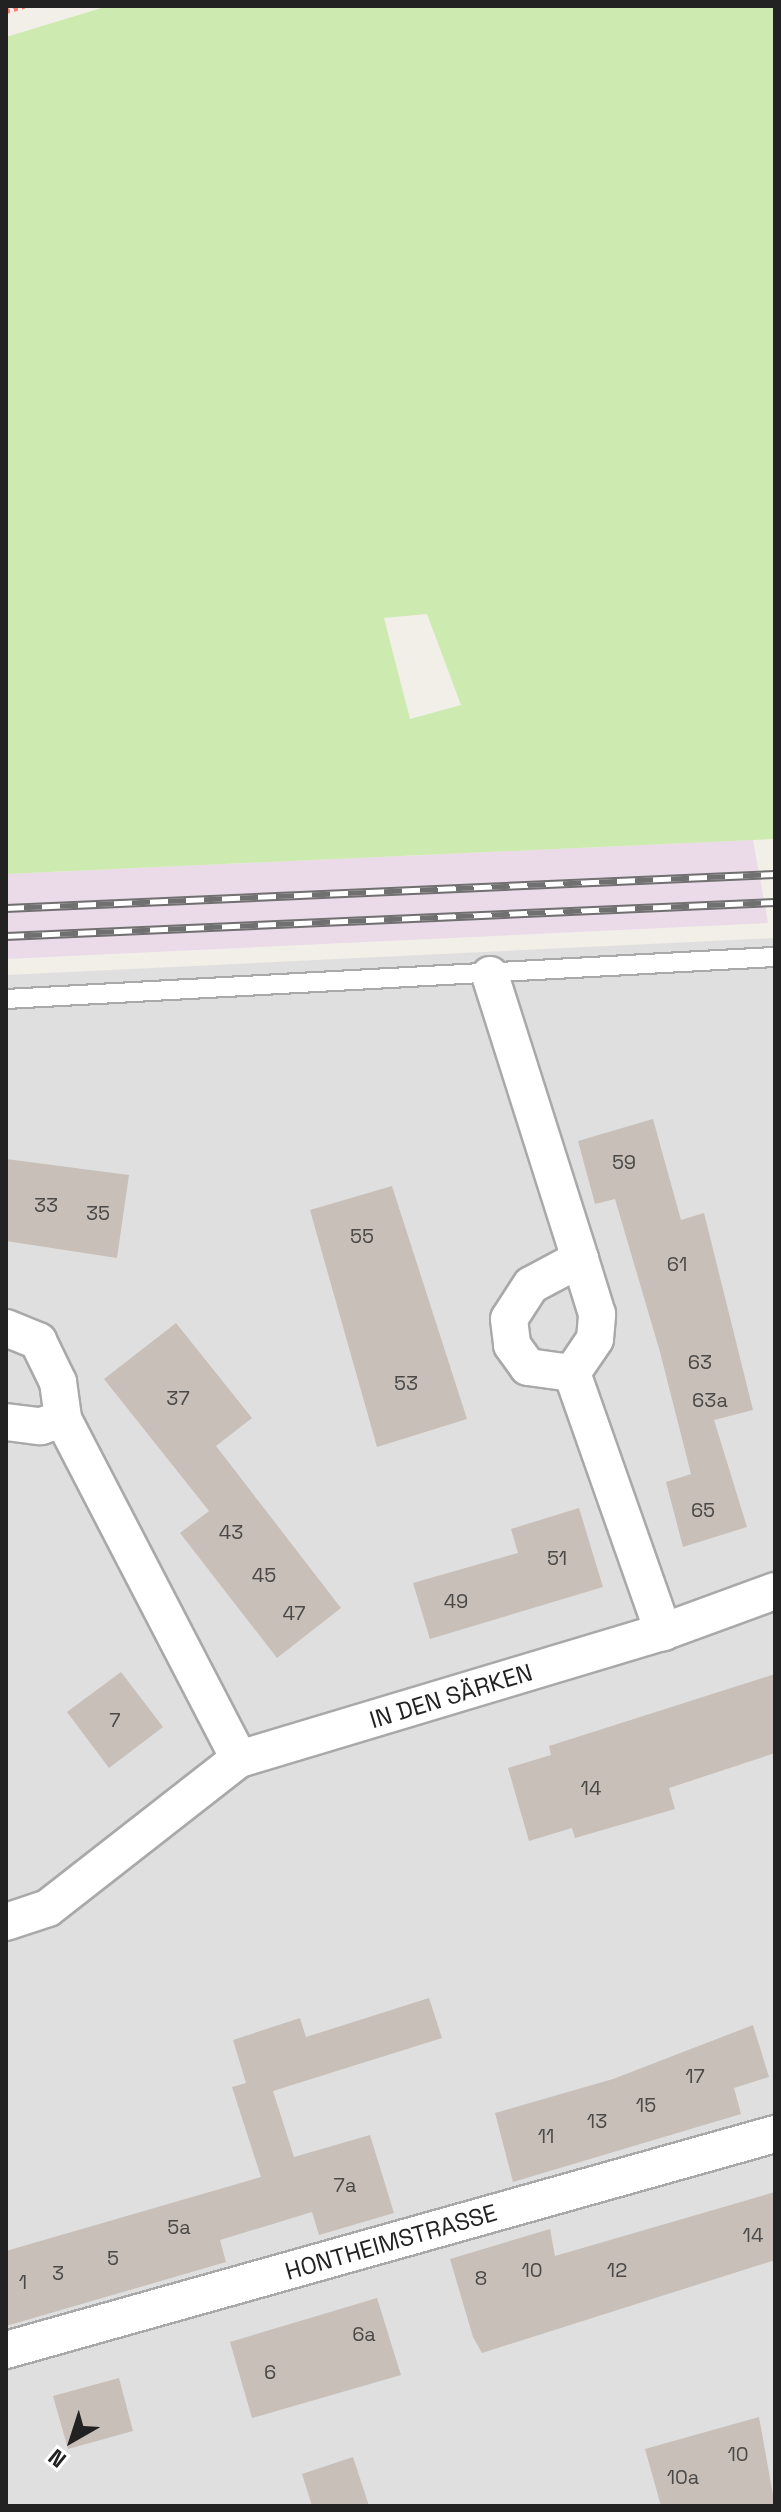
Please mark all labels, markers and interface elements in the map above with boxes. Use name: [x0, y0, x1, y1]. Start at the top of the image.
house number: 59: [612, 1150, 636, 1174]
house number: 33: [34, 1193, 58, 1217]
house number: 35: [86, 1201, 110, 1225]
house number: 55: [350, 1224, 374, 1248]
house number: 61: [667, 1252, 687, 1276]
house number: 63: [688, 1350, 712, 1374]
house number: 53: [394, 1371, 418, 1395]
house number: 37: [166, 1386, 190, 1410]
house number: 63a: [692, 1388, 728, 1412]
house number: 65: [691, 1498, 715, 1522]
house number: 43: [219, 1520, 243, 1544]
house number: 51: [547, 1546, 567, 1570]
house number: 45: [252, 1563, 276, 1587]
house number: 49: [444, 1589, 468, 1613]
house number: 47: [282, 1601, 306, 1625]
street label: IN DEN SÄRKEN: [366, 1658, 536, 1734]
house number: 7: [109, 1708, 121, 1732]
house number: 14: [581, 1776, 601, 1800]
house number: 17: [685, 2064, 705, 2088]
house number: 15: [636, 2093, 656, 2117]
house number: 13: [587, 2109, 607, 2133]
house number: 11: [538, 2124, 554, 2148]
house number: 7a: [334, 2173, 356, 2197]
street label: HONTHEIMSTRASSE: [282, 2198, 500, 2286]
house number: 5a: [167, 2215, 191, 2239]
house number: 14: [743, 2223, 763, 2247]
house number: 5: [107, 2246, 119, 2270]
house number: 10: [521, 2258, 543, 2282]
house number: 12: [607, 2258, 627, 2282]
house number: 3: [52, 2261, 64, 2285]
house number: 8: [475, 2266, 487, 2290]
house number: 1: [19, 2270, 27, 2294]
house number: 6a: [352, 2322, 376, 2346]
house number: 6: [264, 2360, 276, 2384]
north arrow: [32, 2400, 112, 2480]
house number: 10: [727, 2442, 749, 2466]
text: N: [42, 2443, 71, 2474]
house number: 10a: [667, 2465, 699, 2489]

